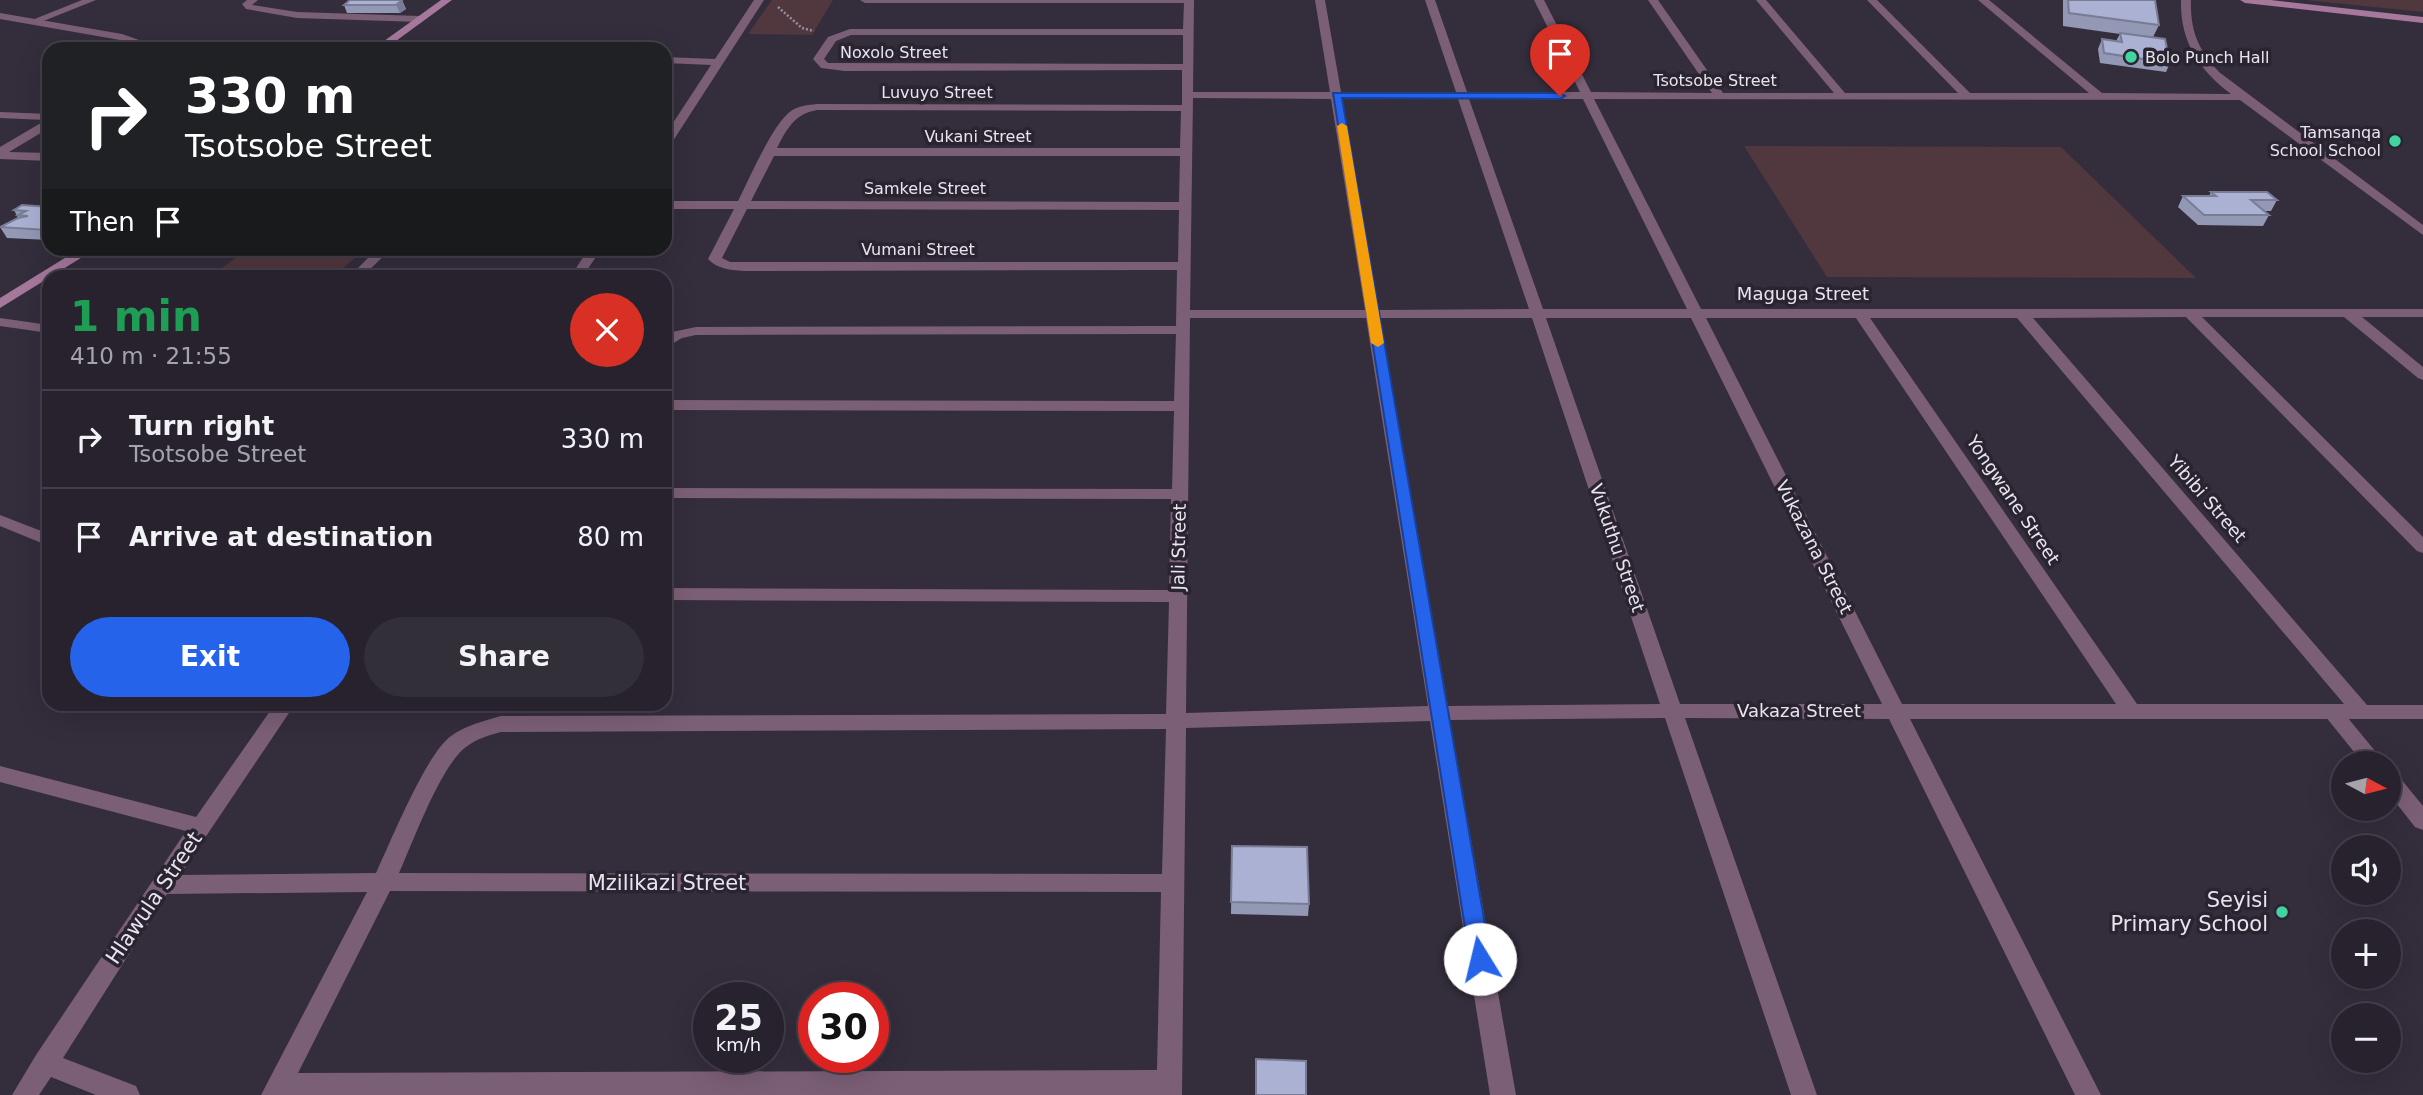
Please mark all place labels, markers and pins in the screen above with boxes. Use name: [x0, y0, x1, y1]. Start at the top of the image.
pin: [1530, 24, 1590, 96]
place label: Bolo Punch Hall: [2145, 48, 2269, 67]
marker: Bolo Punch Hall: [2123, 49, 2139, 65]
place label: Tamsanqa School School: [2270, 123, 2381, 160]
marker: Tamsanqa School School: [2387, 133, 2403, 149]
place label: Seyisi Primary School: [2110, 888, 2268, 936]
marker: Seyisi Primary School: [2274, 904, 2290, 920]

